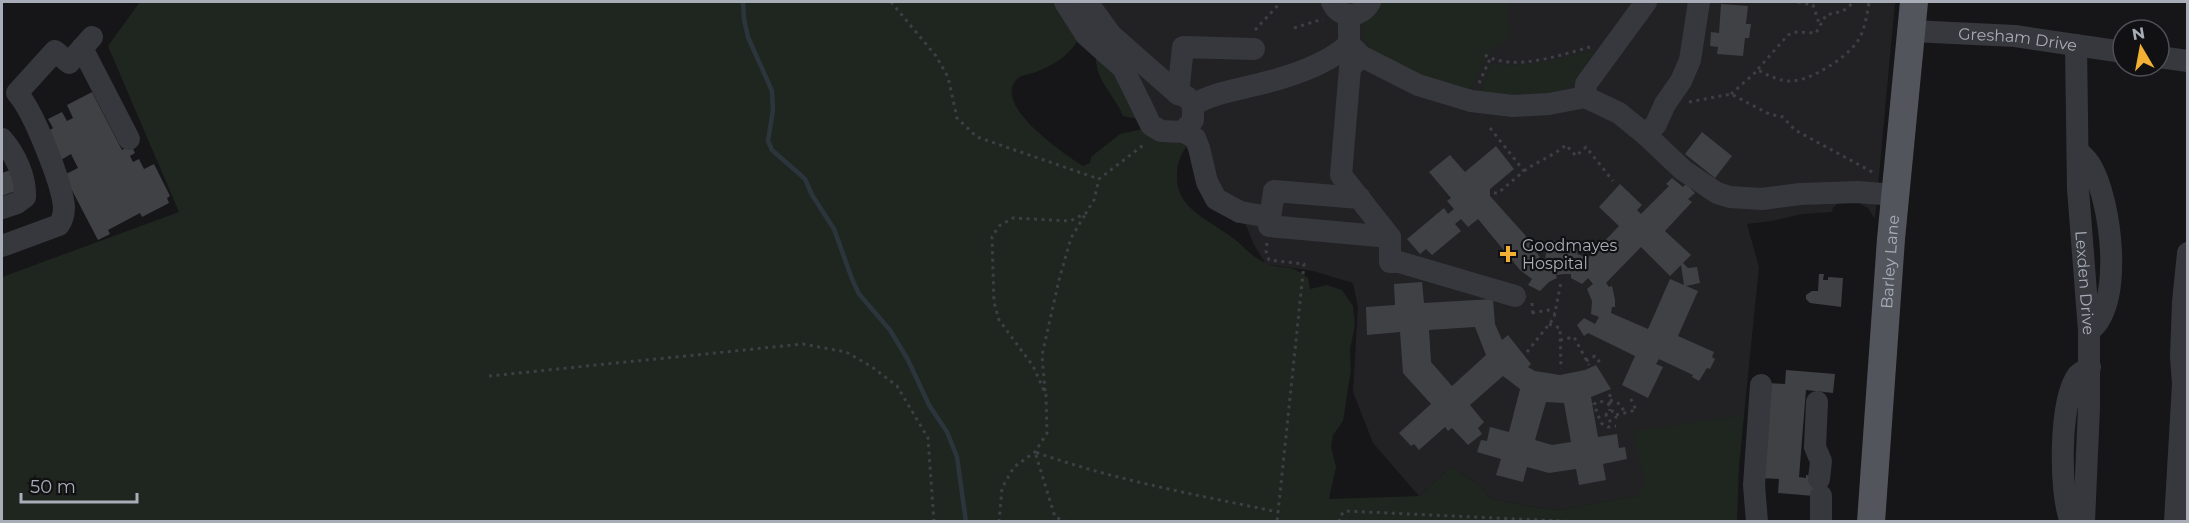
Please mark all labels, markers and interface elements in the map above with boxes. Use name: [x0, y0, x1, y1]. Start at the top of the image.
north arrow: [2111, 18, 2171, 78]
text: N: [2130, 23, 2147, 44]
street label: Gresham Drive: [1958, 24, 2078, 55]
street label: Barley Lane: [1877, 214, 1903, 309]
street label: Lexden Drive: [2072, 230, 2099, 336]
place label: Goodmayes Hospital: [1522, 236, 1617, 273]
marker: Goodmayes Hospital: [1499, 245, 1517, 263]
scale bar: [21, 466, 136, 504]
text: 50 m: [30, 476, 76, 498]

